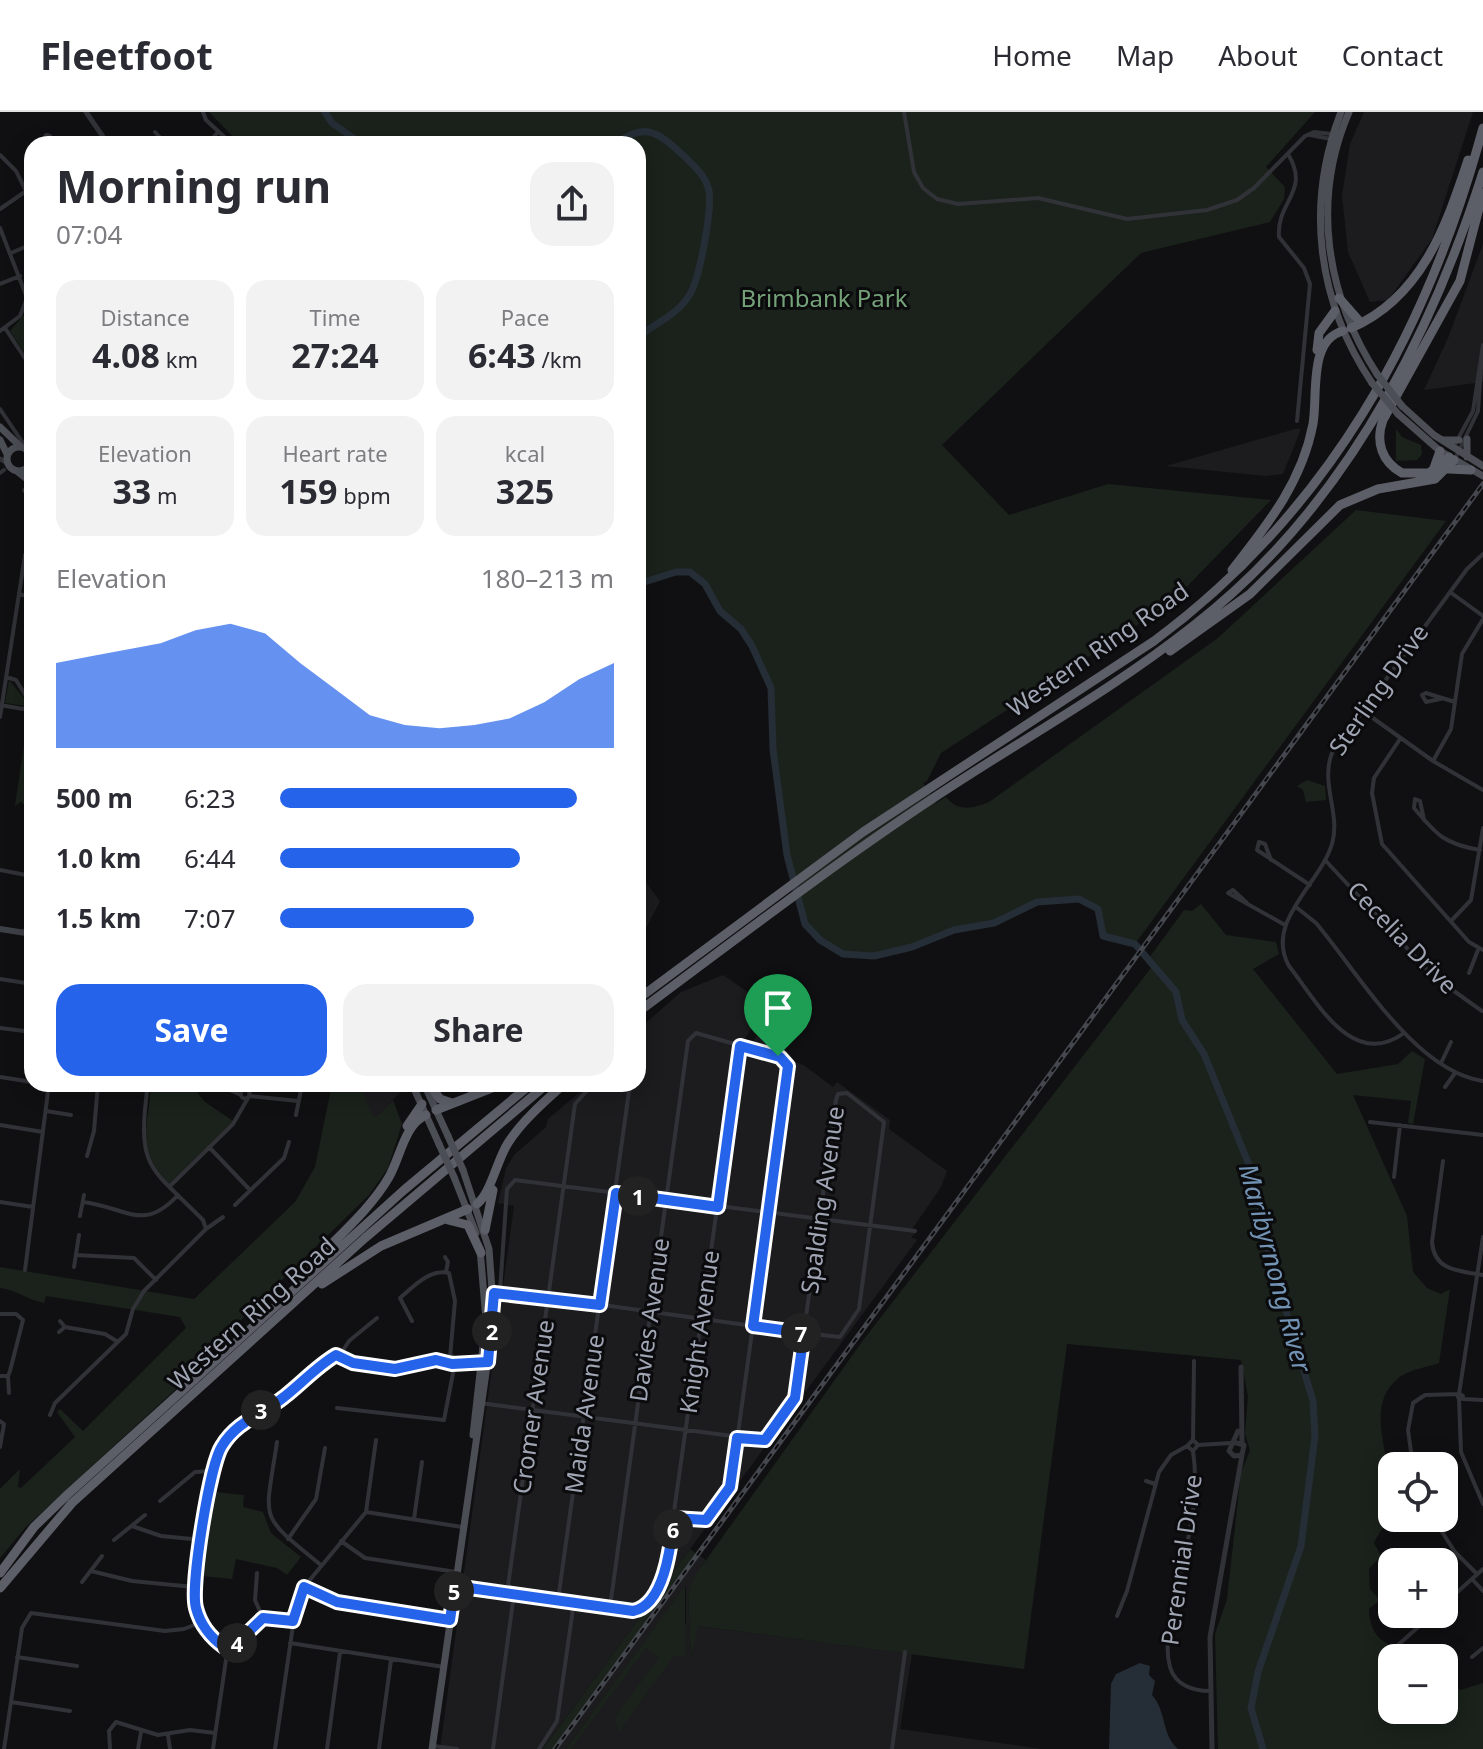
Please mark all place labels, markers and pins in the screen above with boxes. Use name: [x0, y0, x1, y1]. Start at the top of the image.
pin: [744, 974, 812, 1056]
pin: 1: [618, 1176, 658, 1216]
pin: 2: [472, 1311, 512, 1351]
pin: 7: [781, 1313, 821, 1353]
pin: 3: [241, 1390, 281, 1430]
pin: 6: [653, 1509, 693, 1549]
pin: 5: [434, 1571, 474, 1611]
pin: 4: [217, 1623, 257, 1663]

